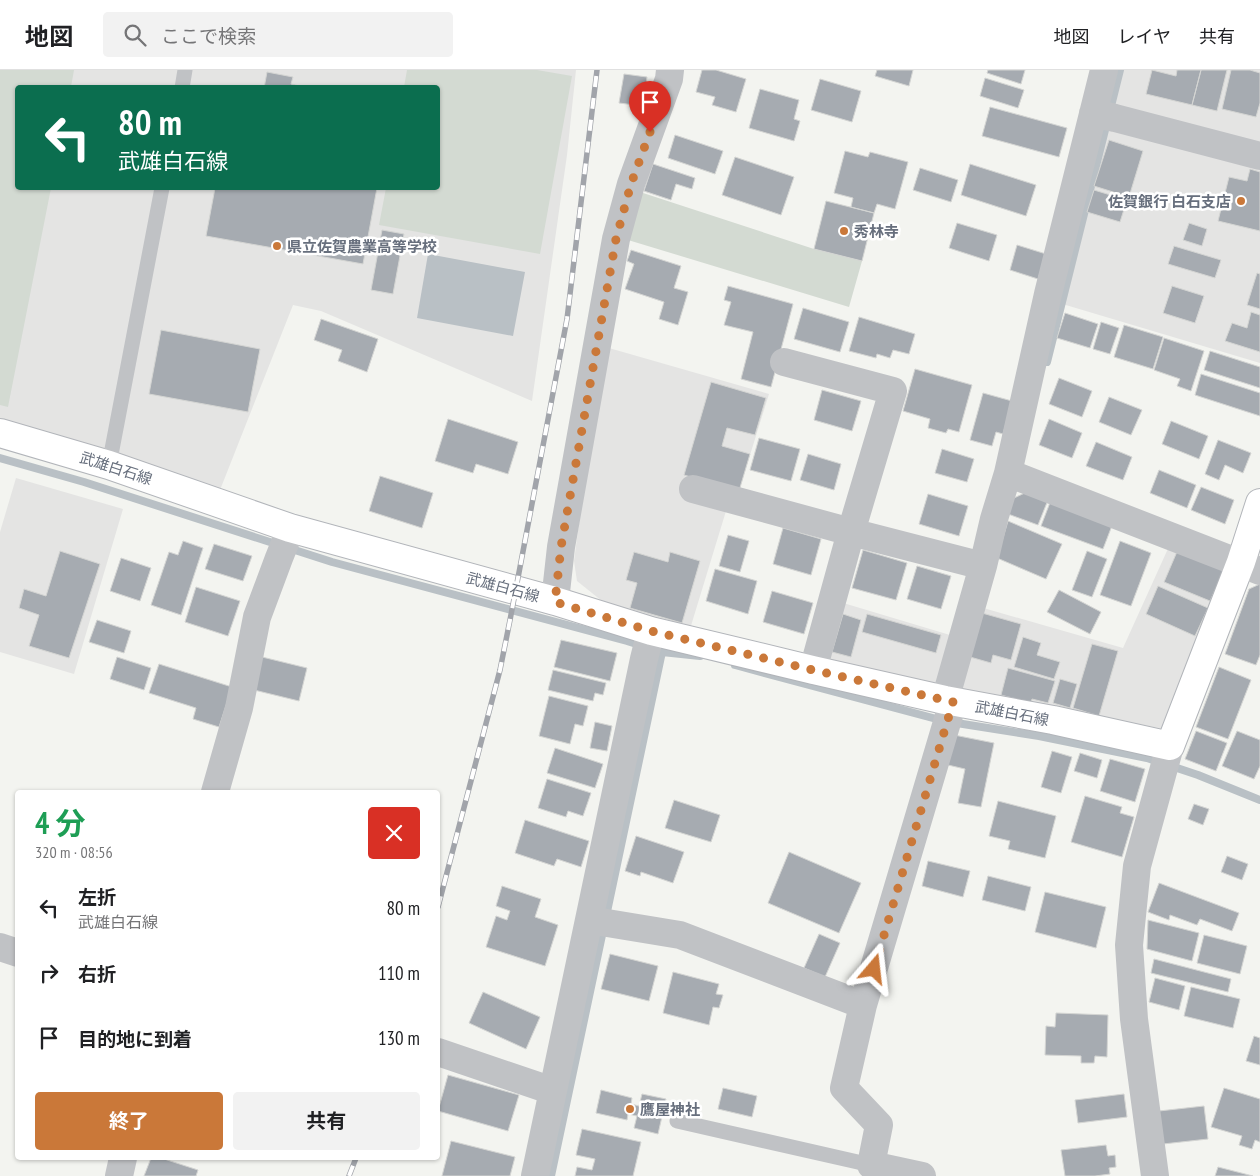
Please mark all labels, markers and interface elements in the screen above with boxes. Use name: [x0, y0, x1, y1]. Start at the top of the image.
search box: [103, 12, 453, 57]
text: 地図: [25, 21, 73, 52]
icon: search: [121, 21, 149, 49]
text: ここで検索: [161, 24, 256, 48]
text: 地図: [1054, 25, 1090, 48]
text: レイヤ: [1118, 25, 1171, 48]
text: 共有: [1199, 25, 1235, 48]
pin: [629, 81, 671, 132]
icon: arrive: [636, 88, 664, 116]
text: 80 m: [118, 99, 182, 145]
icon: left: [35, 105, 100, 170]
text: 武雄白石線: [118, 147, 228, 175]
place label: 佐賀銀行 白石支店: [1108, 192, 1231, 211]
marker: 佐賀銀行 白石支店: [1235, 195, 1247, 207]
place label: 秀林寺: [854, 222, 899, 241]
marker: 秀林寺: [838, 225, 850, 237]
place label: 県立佐賀農業高等学校: [287, 237, 437, 256]
marker: 県立佐賀農業高等学校: [271, 240, 283, 252]
street label: 武雄白石線: [77, 447, 155, 489]
street label: 武雄白石線: [464, 568, 542, 606]
street label: 武雄白石線: [973, 697, 1051, 729]
text: 4 分: [35, 803, 86, 842]
button: close: [368, 807, 420, 859]
text: 320 m · 08:56: [35, 842, 113, 862]
text: 左折: [78, 885, 116, 909]
icon: left: [35, 894, 63, 922]
text: 80 m: [387, 896, 420, 920]
text: 武雄白石線: [78, 912, 158, 932]
position arrow: [847, 942, 899, 994]
icon: right: [35, 959, 63, 987]
text: 110 m: [378, 961, 420, 985]
text: 右折: [78, 962, 116, 986]
icon: arrive: [35, 1024, 63, 1052]
text: 130 m: [378, 1026, 420, 1050]
text: 目的地に到着: [78, 1027, 192, 1051]
button: 終了: [35, 1092, 223, 1150]
button: 共有: [233, 1092, 420, 1150]
place label: 鷹屋神社: [640, 1100, 700, 1119]
marker: 鷹屋神社: [624, 1103, 636, 1115]

